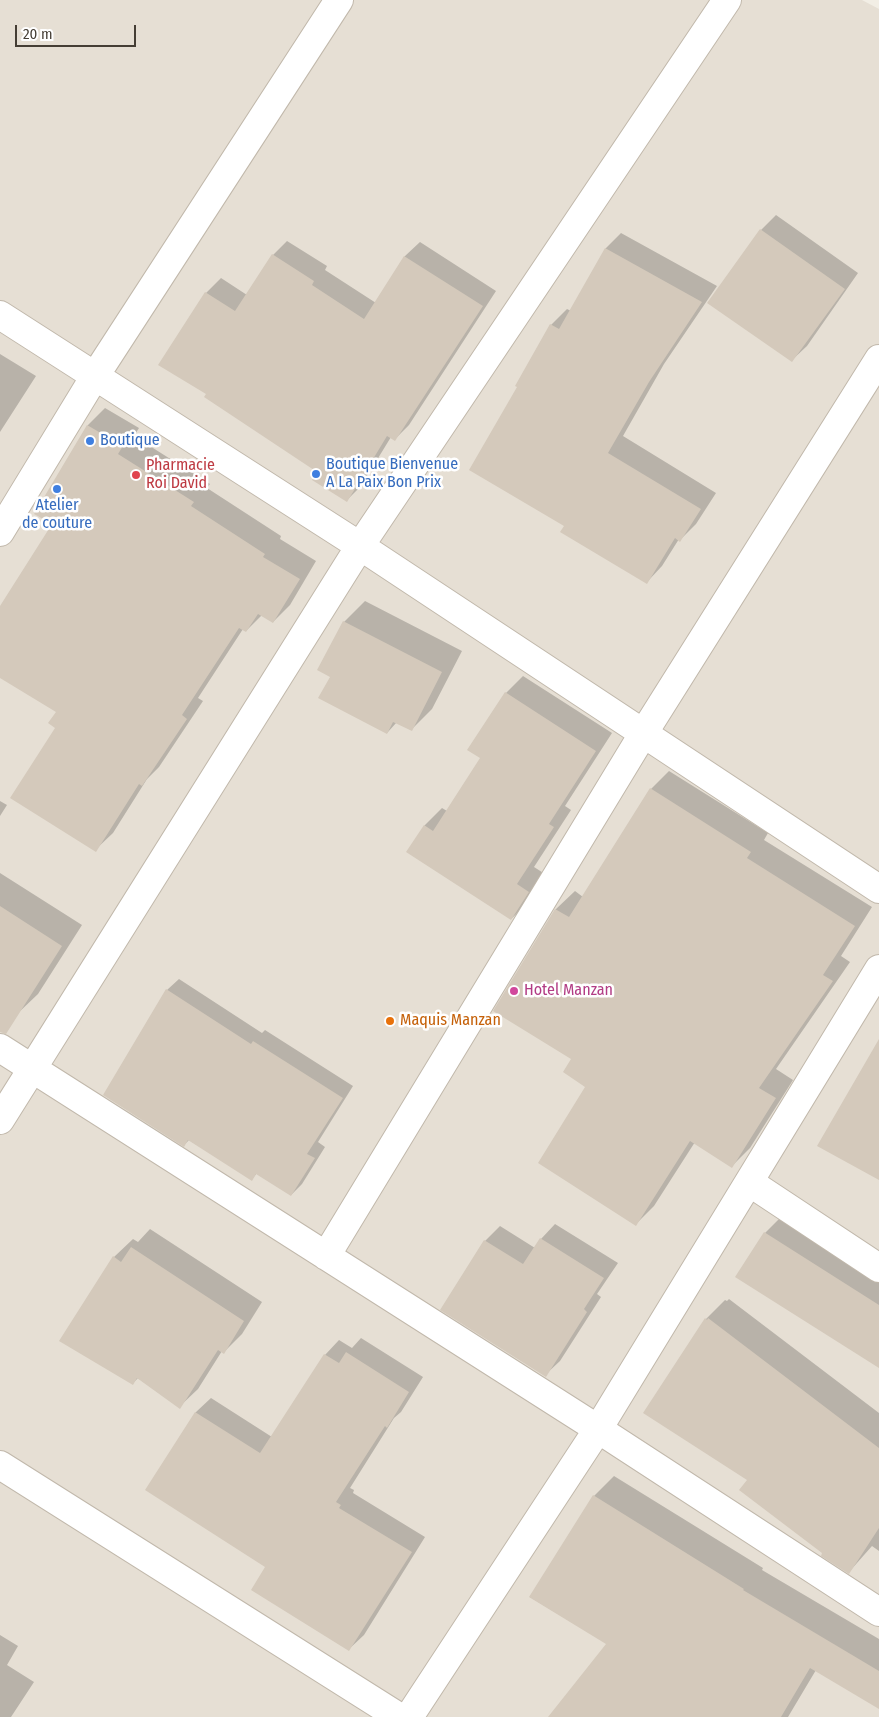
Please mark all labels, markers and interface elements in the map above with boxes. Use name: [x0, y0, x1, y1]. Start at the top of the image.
scale bar: [18, 15, 139, 47]
text: 20 m: [23, 25, 53, 43]
place label: Boutique: [100, 431, 160, 451]
marker: Boutique: [84, 435, 96, 447]
place label: Boutique Bienvenue A La Paix Bon Prix: [326, 455, 458, 493]
place label: Pharmacie Roi David: [146, 456, 215, 494]
marker: Boutique Bienvenue A La Paix Bon Prix: [310, 468, 322, 480]
marker: Pharmacie Roi David: [130, 469, 142, 481]
marker: Atelier de couture: [51, 483, 63, 495]
place label: Atelier de couture: [22, 496, 92, 534]
place label: Hotel Manzan: [524, 981, 613, 1001]
marker: Hotel Manzan: [508, 985, 520, 997]
place label: Maquis Manzan: [400, 1011, 501, 1031]
marker: Maquis Manzan: [384, 1015, 396, 1027]

